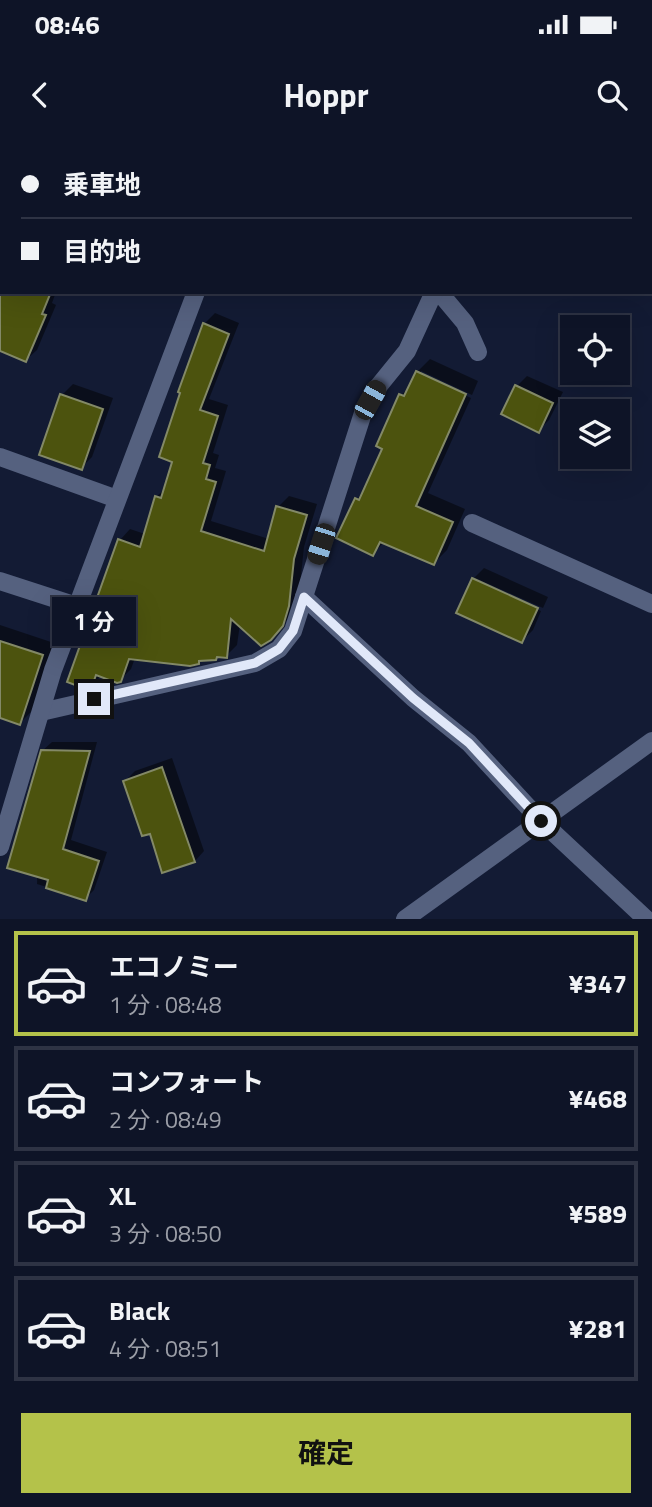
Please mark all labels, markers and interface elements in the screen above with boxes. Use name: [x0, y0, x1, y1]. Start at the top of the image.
text: 08:46: [35, 5, 100, 44]
text: Hoppr: [283, 71, 369, 119]
icon: back: [21, 76, 59, 114]
icon: search: [593, 76, 631, 114]
text: 乗車地: [63, 165, 141, 204]
text: 目的地: [63, 232, 141, 271]
map controls: [560, 315, 630, 469]
button: locate: [560, 315, 630, 385]
car: [351, 377, 390, 423]
button: layers: [560, 399, 630, 469]
car: [305, 521, 338, 567]
callout: 1 分: [52, 598, 136, 646]
text: 1 分: [74, 604, 114, 639]
route end: [78, 683, 110, 715]
route start: [525, 805, 557, 837]
text: エコノミー: [109, 947, 239, 986]
icon: car: [25, 952, 88, 1015]
text: ¥347: [569, 964, 627, 1003]
text: 1 分 · 08:48: [109, 987, 222, 1022]
text: コンフォート: [109, 1062, 264, 1101]
icon: car: [25, 1067, 88, 1130]
text: ¥468: [569, 1079, 627, 1118]
text: 2 分 · 08:49: [109, 1102, 222, 1137]
text: XL: [109, 1176, 136, 1215]
icon: car: [25, 1182, 88, 1245]
text: ¥589: [569, 1194, 627, 1233]
text: 3 分 · 08:50: [109, 1216, 222, 1251]
text: Black: [109, 1291, 170, 1330]
icon: car: [25, 1297, 88, 1360]
text: ¥281: [569, 1309, 627, 1348]
text: 4 分 · 08:51: [109, 1331, 222, 1366]
button: 確定: [21, 1413, 631, 1493]

